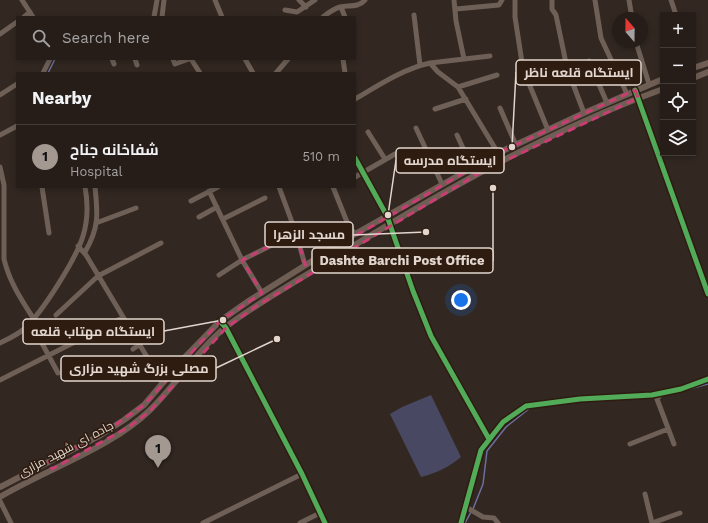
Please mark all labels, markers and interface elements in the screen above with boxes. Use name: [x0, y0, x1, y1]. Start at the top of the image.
north arrow: [612, 12, 648, 48]
map controls: [660, 12, 696, 156]
button: +: [660, 12, 696, 48]
search box: [16, 16, 356, 60]
icon: search: [30, 27, 52, 49]
text: Search here: [62, 29, 150, 47]
button: −: [660, 48, 696, 84]
callout: ایستگاه قلعه ناظر: [516, 60, 641, 85]
text: ایستگاه قلعه ناظر: [523, 65, 634, 80]
button: locate: [660, 84, 696, 120]
text: Nearby: [32, 88, 91, 108]
button: layers: [660, 120, 696, 156]
text: شفاخانه جناح: [70, 141, 159, 159]
callout: ایستگاه مدرسه: [396, 148, 504, 173]
text: 1: [42, 149, 48, 164]
text: 510 m: [302, 149, 340, 164]
text: ایستگاه مدرسه: [404, 153, 496, 168]
text: Hospital: [70, 164, 122, 179]
callout: مسجد الزهرا: [265, 222, 353, 247]
text: مسجد الزهرا: [273, 227, 345, 242]
callout: Dashte Barchi Post Office: [312, 248, 493, 273]
text: Dashte Barchi Post Office: [320, 253, 485, 268]
your location: [451, 290, 471, 310]
callout: ایستگاه مهتاب قلعه: [23, 319, 164, 344]
text: ایستگاه مهتاب قلعه: [31, 324, 155, 340]
callout: مصلی بزرگ شهید مزاری: [61, 356, 216, 381]
text: مصلی بزرگ شهید مزاری: [69, 361, 209, 377]
street label: جاده ای شهید مزاری: [16, 418, 116, 480]
pin: 1: [145, 435, 171, 468]

